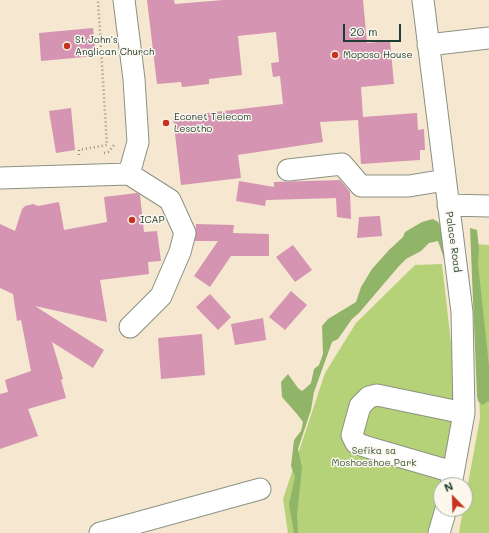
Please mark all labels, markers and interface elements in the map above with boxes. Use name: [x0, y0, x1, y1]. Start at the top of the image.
scale bar: [345, 16, 403, 42]
text: 20 m: [350, 23, 378, 39]
place label: St John's Anglican Church: [75, 34, 154, 58]
marker: St John's Anglican Church: [62, 41, 72, 51]
place label: Moposo House: [343, 49, 413, 61]
marker: Moposo House: [330, 50, 340, 60]
place label: Econet Telecom Lesotho: [174, 111, 251, 134]
marker: Econet Telecom Lesotho: [161, 118, 171, 128]
street label: Palace Road: [443, 211, 463, 273]
place label: ICAP: [140, 214, 165, 226]
marker: ICAP: [127, 215, 137, 225]
park label: Sefika sa Moshoeshoe Park: [331, 445, 417, 468]
north arrow: [433, 477, 473, 517]
text: N: [442, 478, 455, 495]

